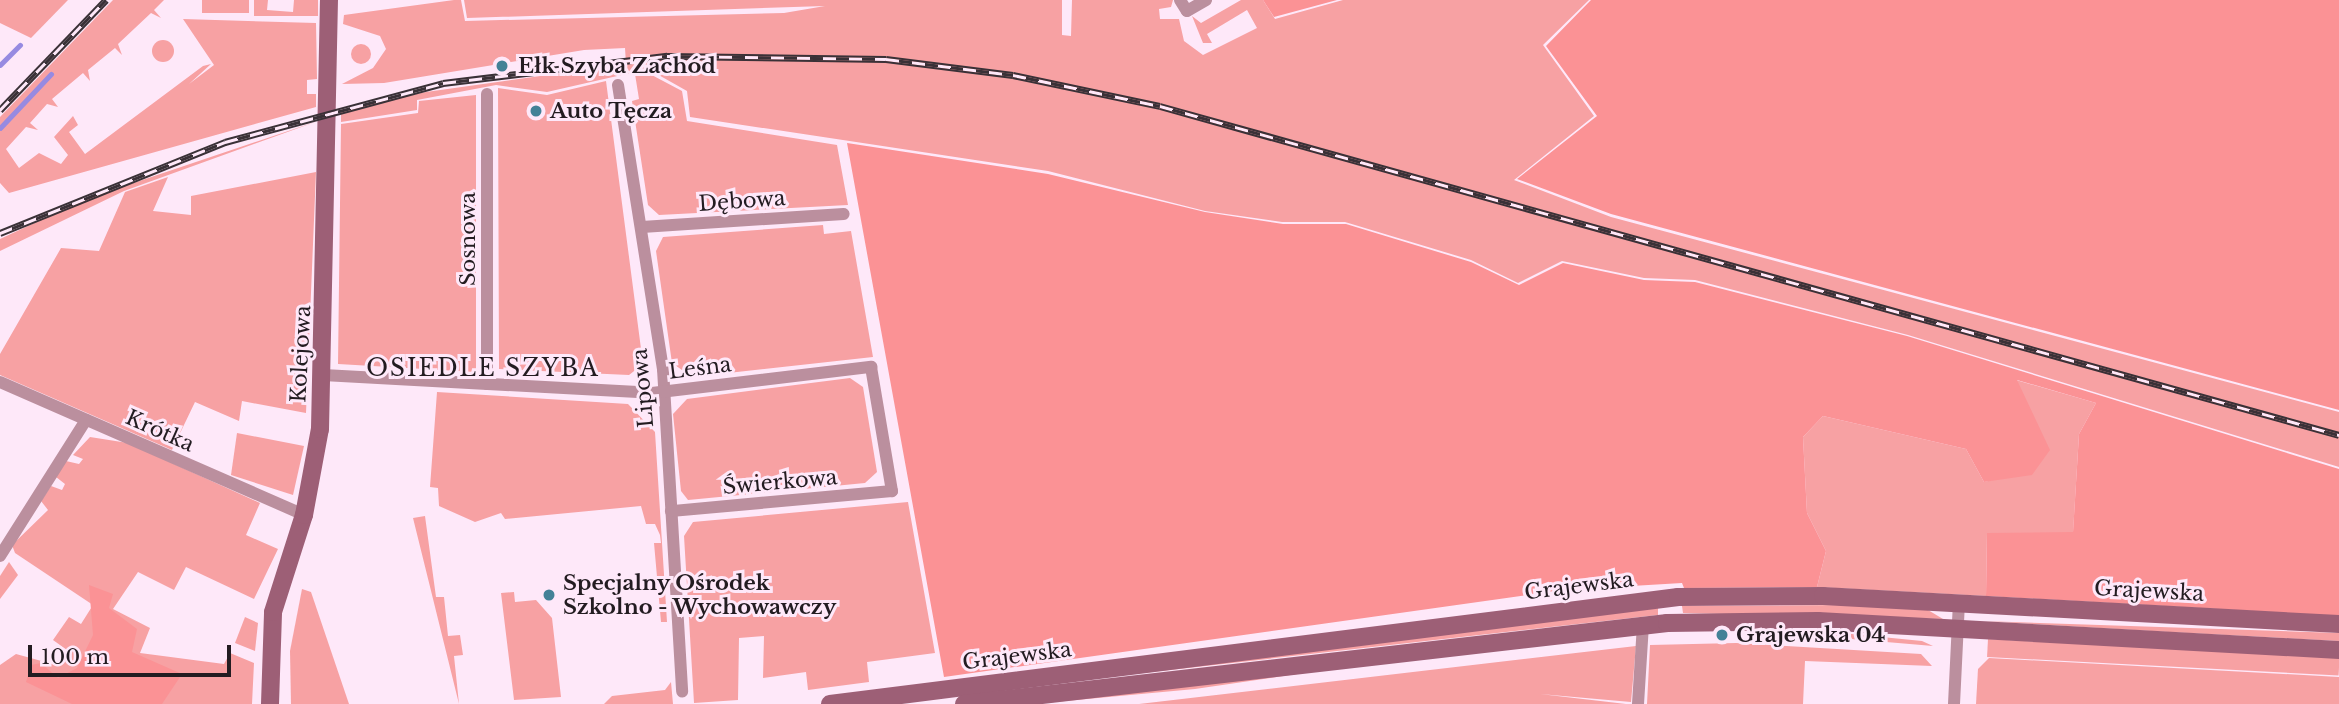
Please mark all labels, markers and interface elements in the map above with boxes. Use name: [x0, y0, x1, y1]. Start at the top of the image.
place label: Ełk Szyba Zachód: [518, 53, 716, 79]
marker: Ełk Szyba Zachód: [492, 56, 512, 76]
place label: Auto Tęcza: [550, 98, 673, 124]
marker: Auto Tęcza: [528, 103, 544, 119]
street label: Dębowa: [698, 185, 786, 217]
street label: Sosnowa: [455, 192, 481, 286]
street label: Kolejowa: [286, 305, 316, 403]
street label: Lipowa: [627, 347, 659, 429]
street label: Leśna: [667, 352, 733, 384]
district label: OSIEDLE SZYBA: [368, 354, 598, 382]
street label: Krótka: [122, 405, 198, 457]
street label: Świerkowa: [722, 464, 838, 500]
street label: Grajewska: [1523, 567, 1635, 605]
place label: Specjalny Ośrodek Szkolno - Wychowawczy: [563, 570, 837, 620]
street label: Grajewska: [2093, 576, 2205, 606]
marker: Specjalny Ośrodek Szkolno - Wychowawczy: [541, 587, 557, 603]
place label: Grajewska 04: [1736, 622, 1885, 648]
marker: Grajewska 04: [1714, 627, 1730, 643]
scale bar: [32, 630, 234, 674]
street label: Grajewska: [961, 637, 1073, 675]
text: 100 m: [41, 644, 109, 670]

